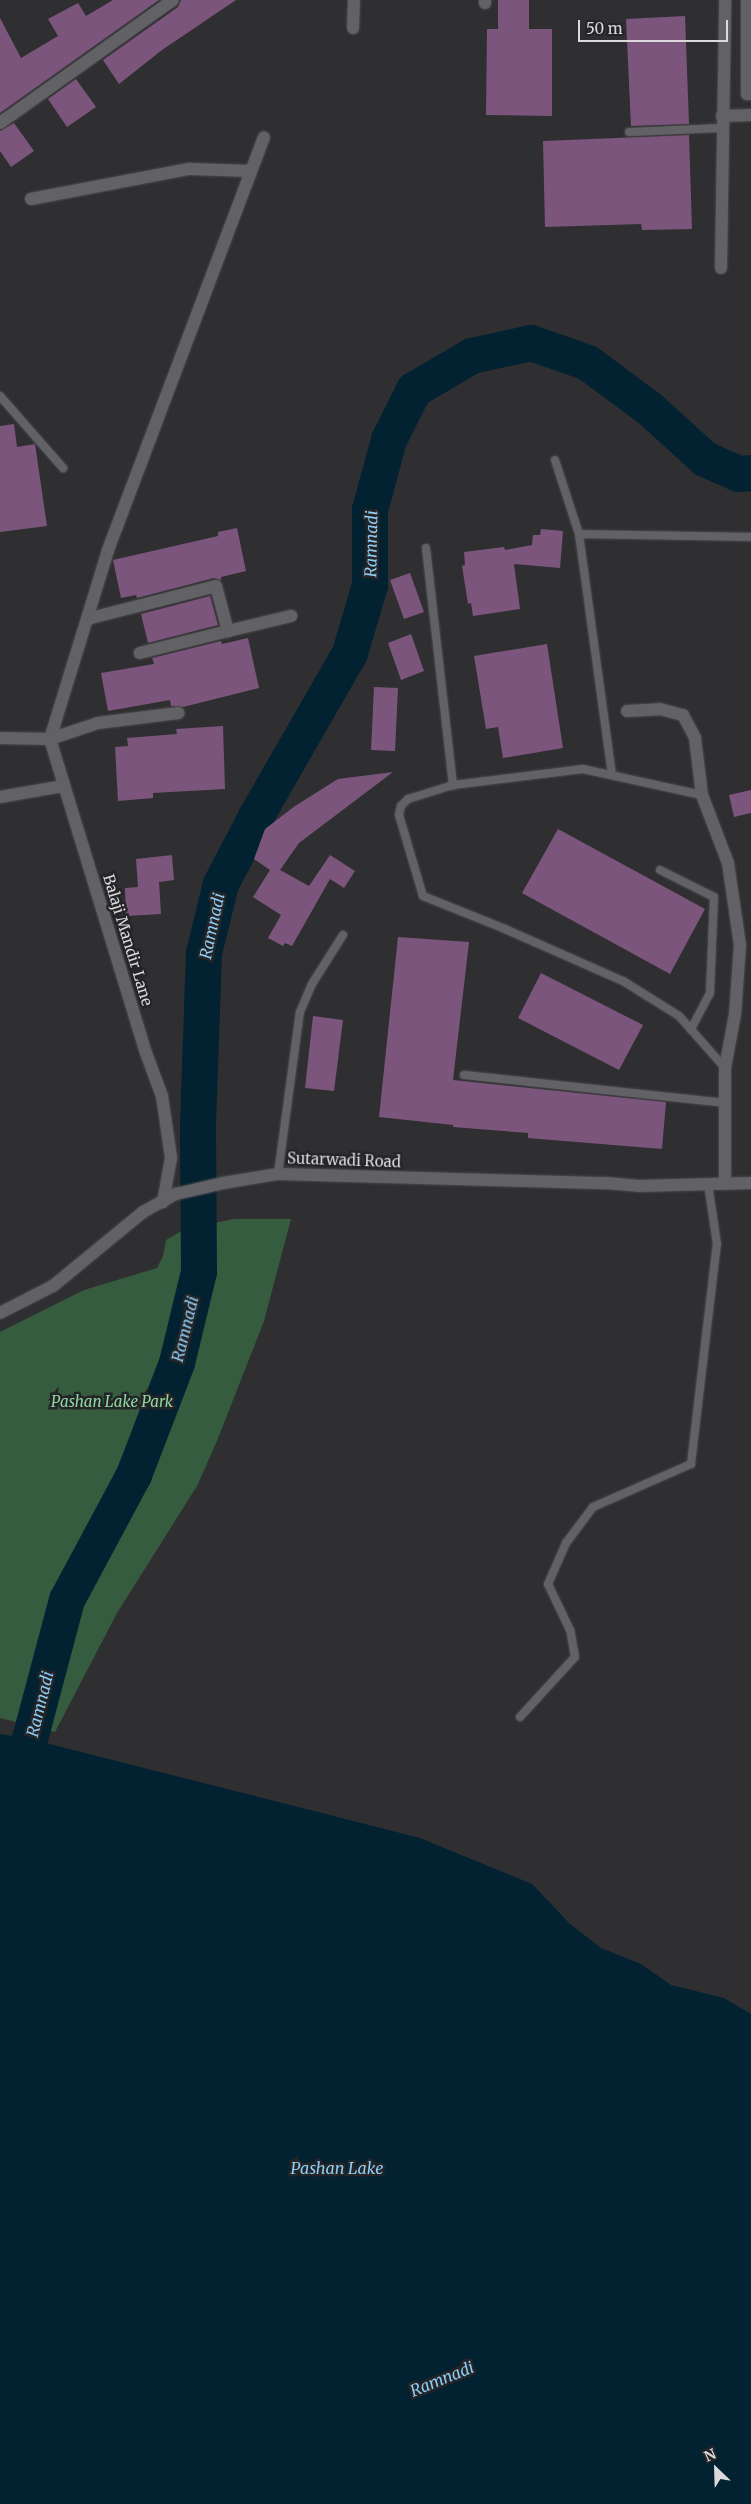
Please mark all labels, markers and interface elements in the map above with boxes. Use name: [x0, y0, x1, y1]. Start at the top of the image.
scale bar: [581, 10, 731, 42]
text: 50 m: [586, 19, 623, 38]
water label: Ramnadi: [361, 510, 381, 578]
street label: Balaji Mandir Lane: [99, 872, 157, 1008]
water label: Ramnadi: [196, 891, 228, 961]
street label: Sutarwadi Road: [287, 1149, 401, 1171]
water label: Ramnadi: [168, 1294, 202, 1364]
park label: Pashan Lake Park: [51, 1393, 173, 1411]
water label: Ramnadi: [23, 1669, 57, 1739]
water label: Pashan Lake: [291, 2158, 383, 2178]
water label: Ramnadi: [407, 2358, 477, 2400]
north arrow: [691, 2444, 741, 2494]
text: N: [701, 2445, 719, 2466]

